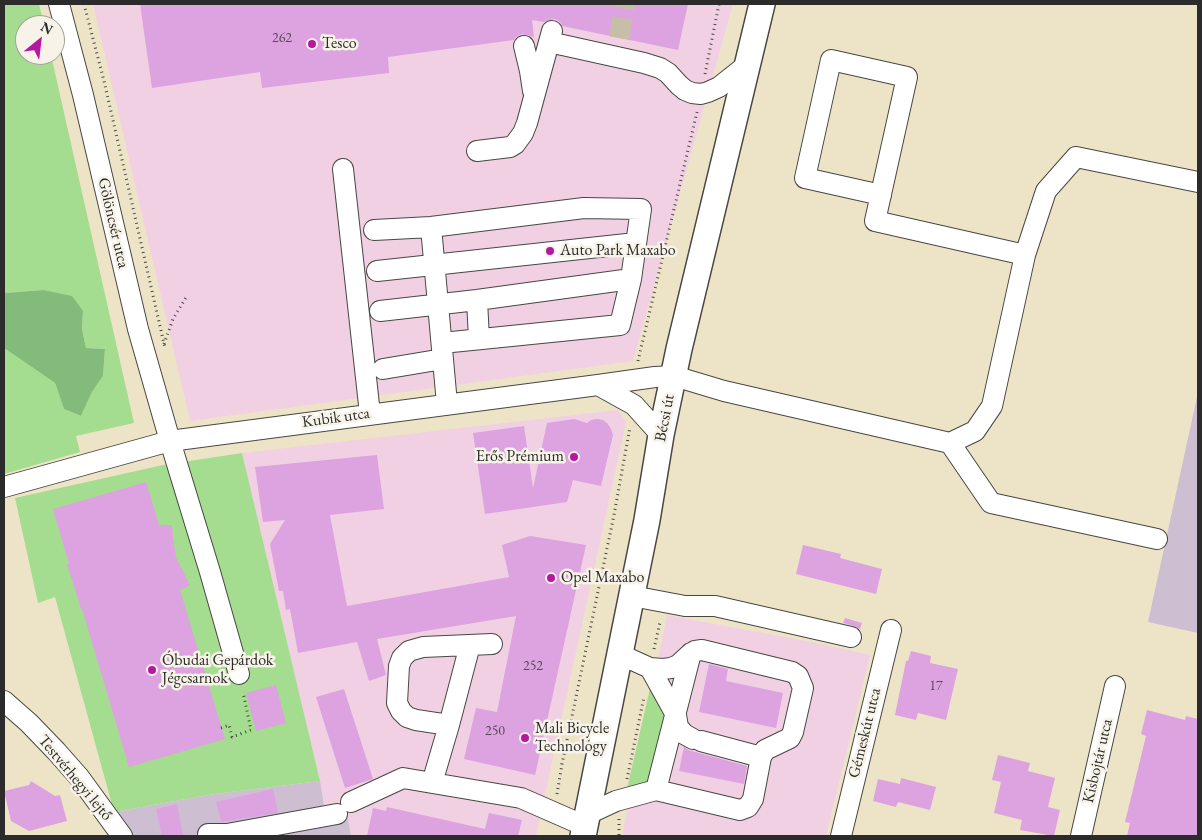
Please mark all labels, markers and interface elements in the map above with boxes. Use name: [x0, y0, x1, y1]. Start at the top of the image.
north arrow: [15, 15, 65, 65]
text: N: [37, 17, 56, 38]
house number: 262: [272, 30, 292, 46]
place label: Tesco: [322, 34, 357, 54]
marker: Tesco: [306, 38, 318, 50]
street label: Gölöncsér utca: [93, 176, 133, 270]
place label: Auto Park Maxabo: [560, 241, 676, 261]
marker: Auto Park Maxabo: [544, 245, 556, 257]
street label: Bécsi út: [651, 393, 679, 443]
street label: Kubik utca: [301, 404, 371, 432]
place label: Erős Prémium: [476, 447, 564, 467]
marker: Erős Prémium: [568, 451, 580, 463]
place label: Opel Maxabo: [561, 568, 644, 588]
marker: Opel Maxabo: [545, 572, 557, 584]
place label: Óbudai Gepárdok Jégcsarnok: [162, 651, 273, 689]
house number: 252: [523, 658, 543, 674]
marker: Óbudai Gepárdok Jégcsarnok: [146, 664, 158, 676]
house number: 17: [929, 678, 943, 694]
street label: Gémeskút utca: [845, 686, 885, 780]
street label: Kisbojtár utca: [1079, 717, 1117, 805]
place label: Mali Bicycle Technology: [535, 719, 609, 757]
house number: 250: [485, 723, 505, 739]
street label: Testvérhegyi lejtő: [34, 731, 116, 825]
marker: Mali Bicycle Technology: [519, 732, 531, 744]

